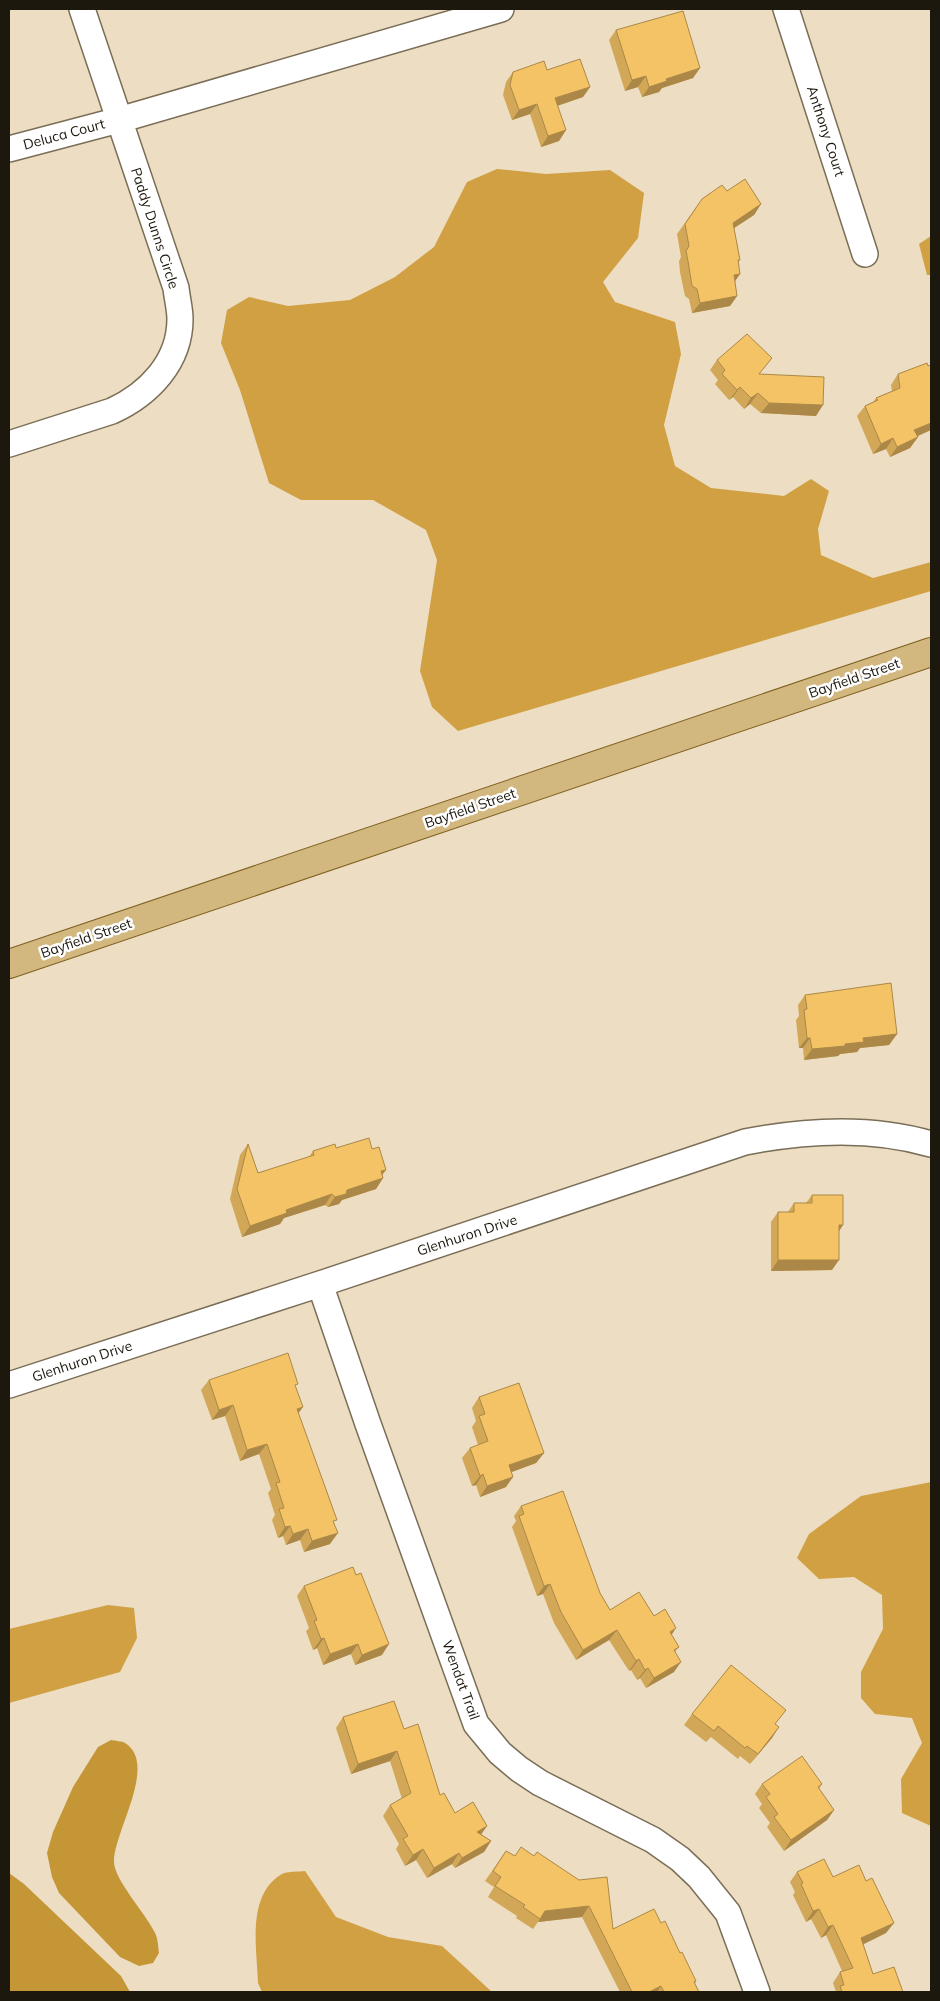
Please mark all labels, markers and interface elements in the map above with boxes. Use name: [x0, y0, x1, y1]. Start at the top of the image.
street label: Anthony Court: [803, 83, 849, 179]
street label: Deluca Court: [21, 114, 107, 154]
street label: Paddy Dunns Circle: [127, 165, 183, 291]
street label: Bayfield Street: [806, 654, 902, 702]
street label: Bayfield Street: [422, 784, 518, 832]
street label: Bayfield Street: [38, 914, 134, 962]
street label: Glenhuron Drive: [415, 1210, 519, 1260]
street label: Glenhuron Drive: [30, 1336, 134, 1386]
street label: Wendat Trail: [438, 1638, 484, 1722]

